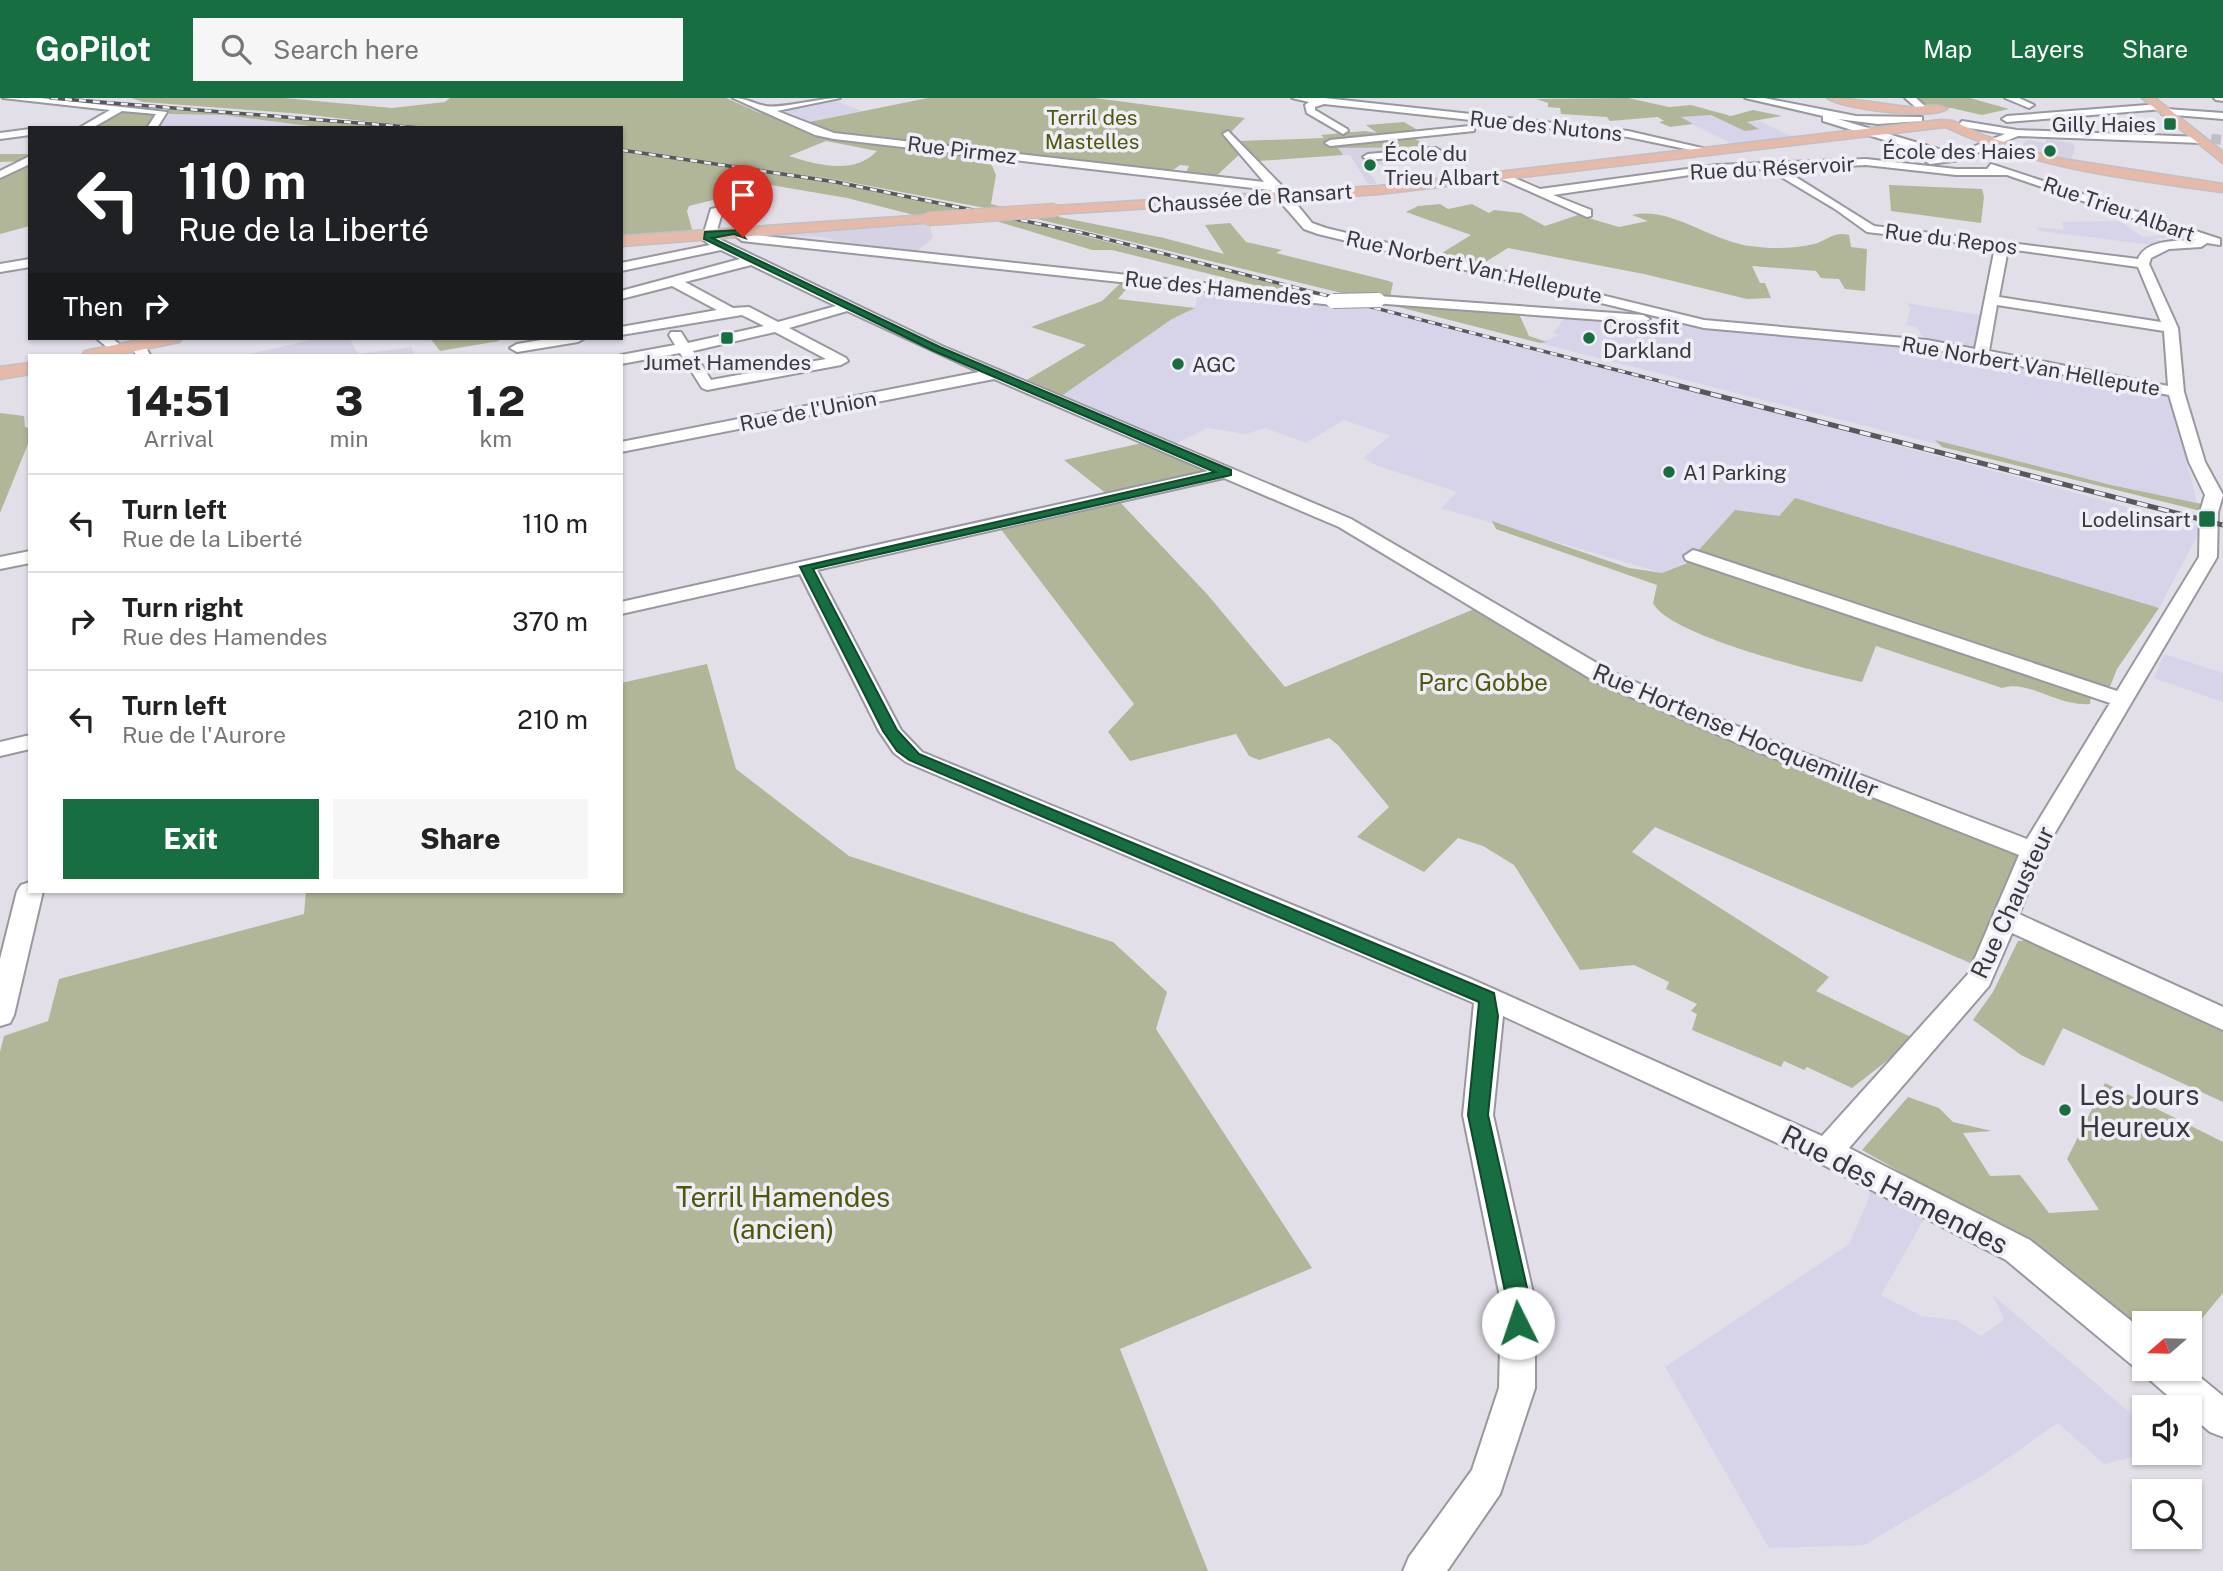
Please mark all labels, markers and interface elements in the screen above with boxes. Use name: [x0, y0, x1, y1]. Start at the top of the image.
search box: [193, 18, 683, 81]
text: GoPilot: [35, 30, 151, 68]
icon: search: [217, 30, 255, 68]
text: Search here: [273, 34, 419, 65]
text: Map: [1923, 35, 1972, 63]
text: Layers: [2010, 35, 2084, 63]
text: Share: [2122, 35, 2188, 63]
park label: Terril des Mastelles: [1045, 105, 1139, 154]
street label: Rue des Nutons: [1468, 106, 1624, 146]
place label: Gilly Haies: [2052, 112, 2156, 137]
marker: Gilly Haies: [2162, 116, 2178, 132]
street label: Rue Pirmez: [906, 131, 1018, 169]
place label: École des Haies: [1882, 139, 2036, 164]
place label: École du Trieu Albart: [1384, 141, 1500, 190]
marker: École des Haies: [2042, 143, 2058, 159]
street label: Rue du Réservoir: [1689, 151, 1855, 185]
text: 110 m: [178, 152, 306, 210]
icon: left: [63, 154, 154, 245]
marker: École du Trieu Albart: [1362, 157, 1378, 173]
pin: [713, 165, 773, 237]
street label: Rue Trieu Albart: [2040, 171, 2198, 247]
icon: arrive: [724, 176, 762, 214]
street label: Chaussée de Ransart: [1147, 178, 1353, 218]
text: Rue de la Liberté: [178, 211, 429, 248]
street label: Rue du Repos: [1883, 218, 2019, 260]
street label: Rue Norbert Van Hellepute: [1344, 225, 1604, 309]
street label: Rue des Hamendes: [1123, 266, 1313, 310]
icon: right: [137, 287, 175, 325]
text: Then: [63, 291, 123, 322]
place label: Crossfit Darkland: [1603, 314, 1692, 363]
marker: Jumet Hamendes: [719, 330, 735, 346]
marker: Crossfit Darkland: [1581, 330, 1597, 346]
street label: Rue Norbert Van Hellepute: [1900, 331, 2162, 401]
place label: Jumet Hamendes: [643, 350, 811, 375]
place label: AGC: [1192, 352, 1236, 377]
marker: AGC: [1170, 356, 1186, 372]
text: 14:51: [126, 376, 232, 425]
text: 3: [335, 376, 363, 425]
text: 1.2: [466, 376, 525, 425]
street label: Rue de l'Union: [737, 385, 879, 437]
text: Arrival: [143, 425, 214, 452]
text: min: [330, 425, 369, 452]
text: km: [479, 425, 512, 452]
place label: A1 Parking: [1683, 460, 1787, 485]
marker: A1 Parking: [1661, 464, 1677, 480]
text: Turn left: [122, 494, 227, 525]
icon: left: [63, 504, 101, 542]
place label: Lodelinsart: [2081, 507, 2191, 532]
text: 110 m: [522, 508, 588, 539]
marker: Lodelinsart: [2197, 509, 2217, 529]
text: Rue de la Liberté: [122, 525, 302, 552]
text: Turn right: [122, 592, 244, 623]
icon: right: [63, 602, 101, 640]
text: 370 m: [512, 606, 588, 637]
text: Rue des Hamendes: [122, 623, 327, 650]
street label: Rue Hortense Hocquemiller: [1589, 657, 1883, 803]
park label: Parc Gobbe: [1418, 668, 1548, 696]
text: Turn left: [122, 690, 227, 721]
icon: left: [63, 700, 101, 738]
text: 210 m: [517, 704, 588, 735]
text: Rue de l'Aurore: [122, 721, 286, 748]
button: Exit: [63, 799, 319, 879]
button: Share: [333, 799, 588, 879]
street label: Rue Chausteur: [1965, 821, 2059, 983]
place label: Les Jours Heureux: [2079, 1078, 2199, 1143]
marker: Les Jours Heureux: [2057, 1102, 2073, 1118]
street label: Rue des Hamendes: [1776, 1118, 2014, 1260]
park label: Terril Hamendes (ancien): [676, 1180, 890, 1245]
position arrow: [1481, 1286, 1555, 1360]
north arrow: [2132, 1311, 2202, 1381]
map controls: [2132, 1311, 2202, 1549]
button: sound: [2132, 1395, 2202, 1465]
button: search: [2132, 1479, 2202, 1549]

